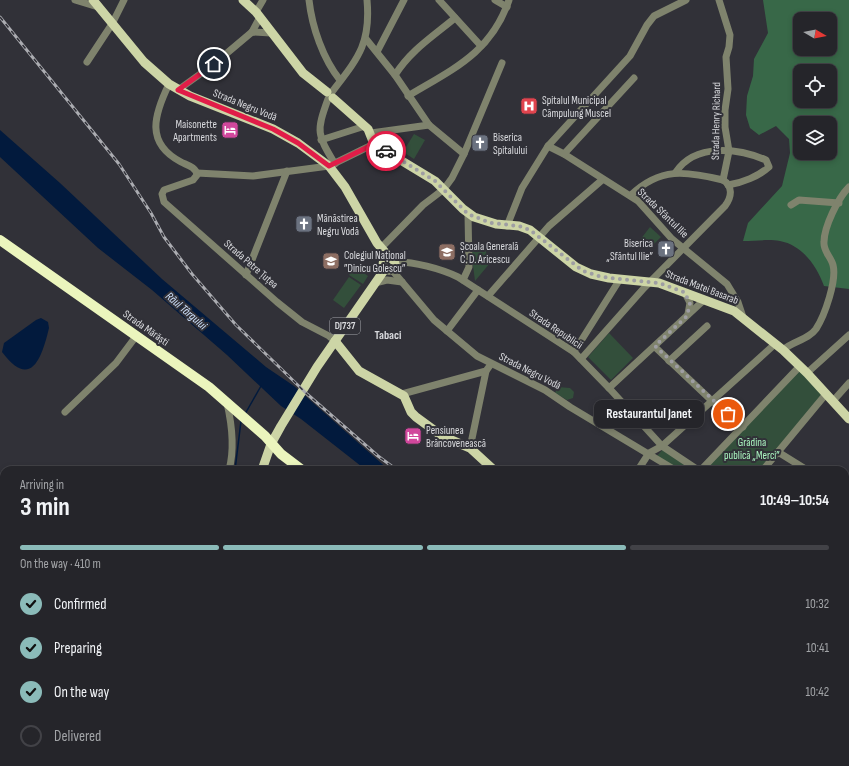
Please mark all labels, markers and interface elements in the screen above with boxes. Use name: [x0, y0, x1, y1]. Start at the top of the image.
north arrow: [793, 12, 837, 56]
map controls: [793, 12, 837, 160]
pin: [197, 47, 231, 81]
icon: home: [203, 53, 225, 75]
button: locate: [793, 64, 837, 108]
street label: Strada Henry Richard: [709, 82, 723, 160]
street label: Strada Negru Vodă: [211, 86, 279, 124]
place label: Spitalul Municipal Câmpulung Muscel: [542, 94, 611, 120]
hospital icon: Spitalul Municipal Câmpulung Muscel: [519, 96, 539, 116]
button: layers: [793, 116, 837, 160]
place label: Maisonette Apartments: [172, 118, 217, 144]
hotel icon: Maisonette Apartments: [220, 120, 240, 140]
courier: [366, 131, 406, 171]
place label: Biserica Spitalului: [493, 131, 527, 157]
church icon: Biserica Spitalului: [470, 133, 490, 153]
icon: car: [375, 140, 397, 162]
street label: Strada Sfântul Ilie: [635, 186, 691, 240]
place label: Mănăstirea Negru Vodă: [317, 212, 359, 238]
church icon: Mănăstirea Negru Vodă: [294, 214, 314, 234]
street label: Strada Petre Țuțea: [221, 237, 281, 291]
place label: Biserica „Sfântul Ilie”: [606, 237, 653, 263]
church icon: Biserica „Sfântul Ilie”: [656, 239, 676, 259]
place label: Școala Generală C. D. Aricescu: [460, 240, 518, 266]
school or university icon: Școala Generală C. D. Aricescu: [437, 242, 457, 262]
place label: Colegiul Național ”Dinicu Golescu”: [344, 249, 406, 275]
school or university icon: Colegiul Național ”Dinicu Golescu”: [321, 251, 341, 271]
street label: Strada Matei Basarab: [664, 267, 741, 307]
water label: Râul Târgului: [162, 289, 210, 334]
street label: Strada Republicii: [527, 306, 585, 352]
street label: Strada Mărăști: [120, 307, 172, 349]
road number: DJ737: [330, 318, 360, 334]
district label: Tabaci: [374, 328, 402, 343]
street label: Strada Negru Vodă: [497, 350, 563, 392]
pin: [711, 397, 745, 431]
callout: Restaurantul Janet: [594, 400, 704, 428]
icon: bag: [717, 403, 739, 425]
text: Restaurantul Janet: [606, 406, 692, 422]
place label: Pensiunea Brâncovenească: [426, 424, 486, 450]
hotel icon: Pensiunea Brâncovenească: [403, 426, 423, 446]
park label: Grădina publică „Merci”: [724, 436, 780, 462]
text: Arriving in: [20, 477, 64, 493]
text: 10:49–10:54: [760, 491, 829, 510]
text: 3 min: [20, 492, 70, 523]
text: On the way · 410 m: [20, 556, 101, 572]
icon: check: [20, 593, 42, 615]
text: Confirmed: [54, 595, 107, 614]
text: 10:32: [806, 596, 829, 612]
icon: check: [20, 637, 42, 659]
text: Preparing: [54, 639, 102, 658]
text: 10:41: [806, 640, 829, 656]
icon: check: [20, 681, 42, 703]
text: On the way: [54, 683, 109, 702]
text: 10:42: [805, 684, 829, 700]
text: Delivered: [54, 727, 101, 746]

